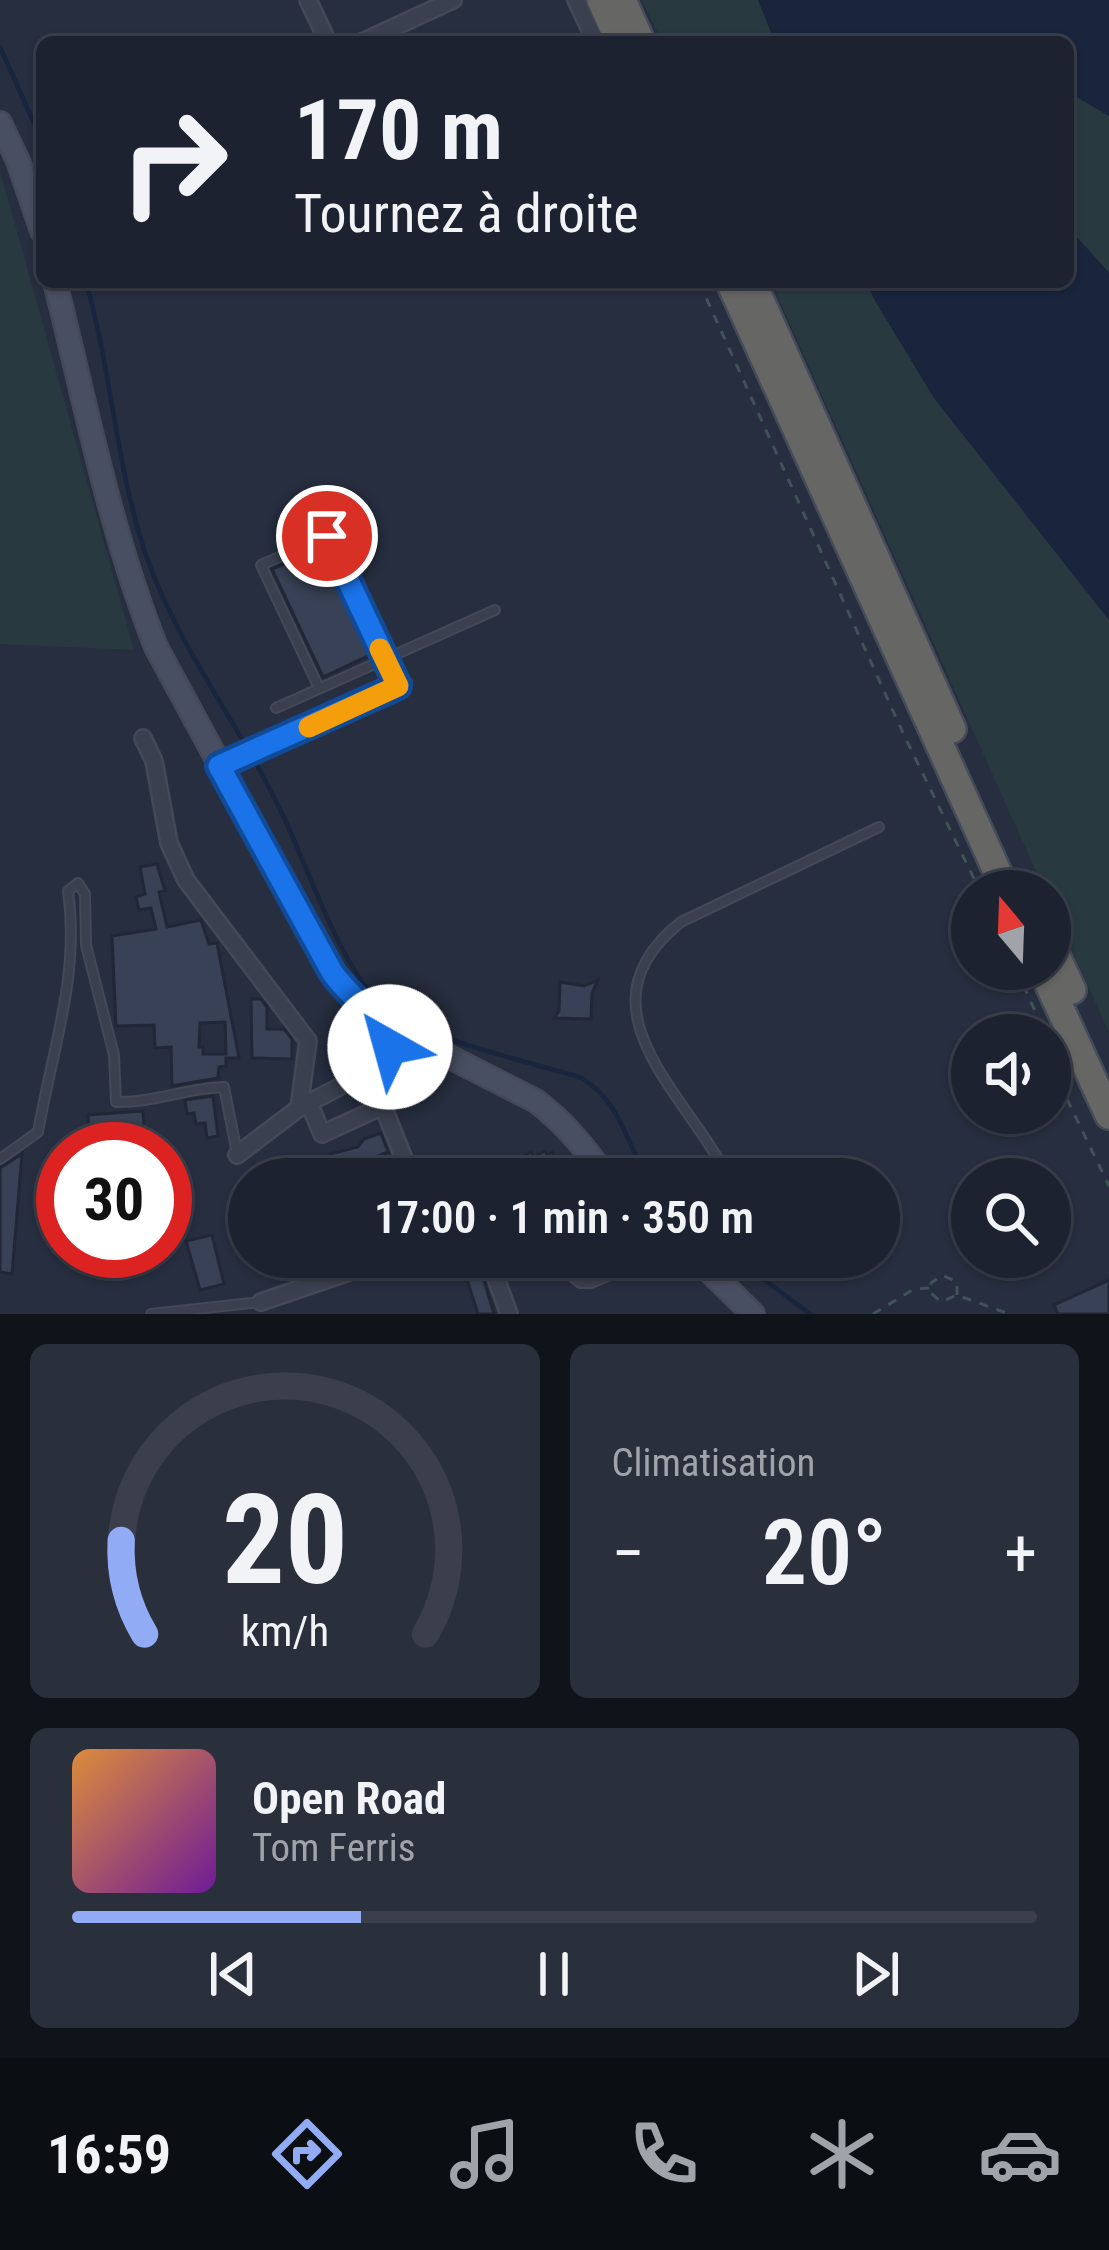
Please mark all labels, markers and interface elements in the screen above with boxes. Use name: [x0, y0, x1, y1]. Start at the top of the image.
text: 170 m: [294, 81, 503, 180]
icon: right: [96, 84, 252, 240]
text: Tournez à droite: [294, 182, 639, 245]
pin: [276, 485, 378, 587]
icon: arrive: [294, 503, 360, 569]
north arrow: [951, 870, 1071, 990]
map controls: [951, 870, 1071, 1278]
position arrow: [327, 984, 453, 1110]
button: sound: [951, 1014, 1071, 1134]
speed limit sign: 30: [36, 1122, 192, 1278]
button: search: [951, 1158, 1071, 1278]
text: 17:00 · 1 min · 350 m: [374, 1191, 754, 1244]
text: Climatisation: [612, 1440, 815, 1486]
text: 20: [222, 1467, 348, 1613]
text: 20°: [762, 1501, 887, 1606]
text: −: [612, 1515, 645, 1592]
text: +: [1004, 1515, 1037, 1592]
text: km/h: [241, 1606, 329, 1656]
text: Open Road: [252, 1772, 446, 1825]
text: Tom Ferris: [252, 1825, 415, 1871]
icon: previous: [200, 1941, 266, 2007]
icon: pause: [521, 1941, 587, 2007]
icon: next: [843, 1941, 909, 2007]
icon: directions: [265, 2112, 349, 2196]
icon: music: [443, 2112, 527, 2196]
icon: phone: [622, 2112, 706, 2196]
icon: climate: [800, 2112, 884, 2196]
icon: car: [978, 2112, 1062, 2196]
text: 16:59: [47, 2123, 171, 2186]

